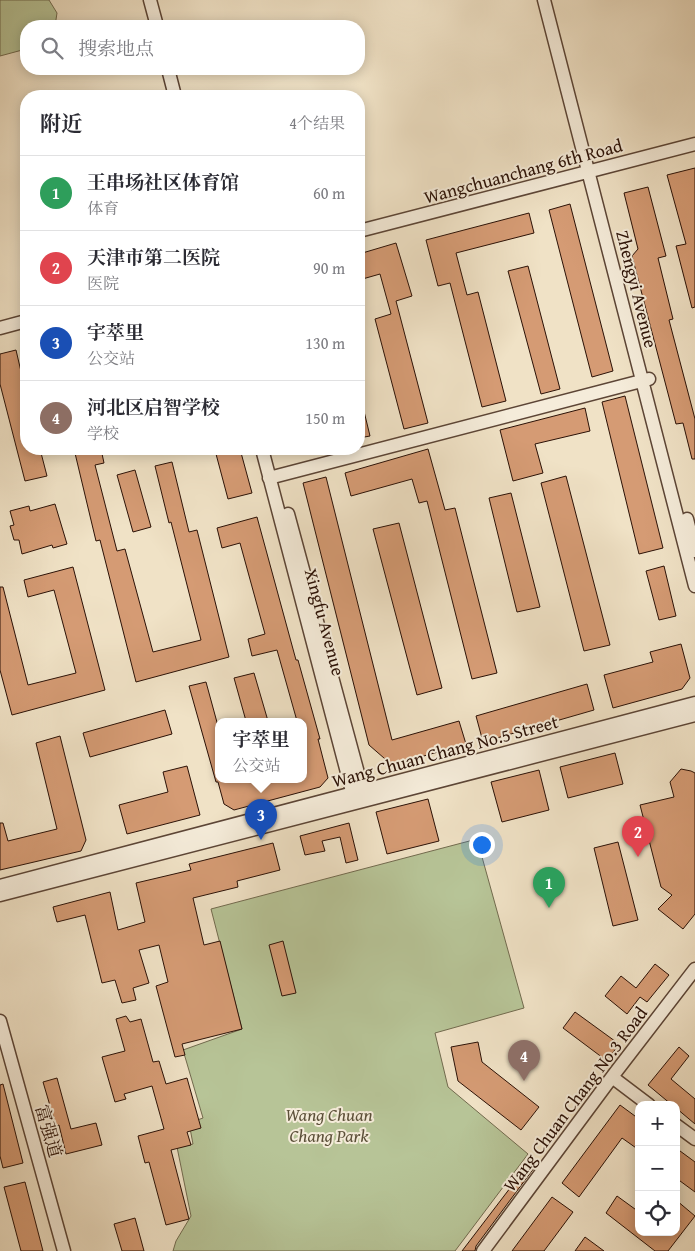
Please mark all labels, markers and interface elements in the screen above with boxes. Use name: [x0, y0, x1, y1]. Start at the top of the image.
search box: [20, 20, 365, 75]
icon: search: [38, 34, 66, 62]
text: 搜索地点: [78, 34, 154, 62]
text: 附近: [40, 108, 82, 139]
text: 4个结果: [289, 111, 345, 135]
street label: Wangchuanchang 6th Road: [421, 131, 626, 210]
text: 王串场社区体育馆: [87, 168, 239, 196]
text: 1: [52, 181, 60, 205]
text: 60 m: [313, 181, 345, 205]
text: 体育: [87, 196, 119, 220]
street label: Zhengyi Avenue: [609, 227, 665, 351]
text: 天津市第二医院: [87, 243, 220, 271]
text: 2: [52, 256, 60, 280]
text: 90 m: [313, 256, 345, 280]
text: 医院: [87, 271, 119, 295]
text: 宇萃里: [87, 318, 144, 346]
text: 3: [52, 331, 60, 355]
text: 130 m: [305, 331, 345, 355]
text: 公交站: [87, 346, 135, 370]
text: 河北区启智学校: [87, 393, 220, 421]
text: 4: [52, 406, 60, 430]
text: 150 m: [305, 406, 345, 430]
text: 学校: [87, 421, 119, 445]
street label: Xingfu Avenue: [298, 565, 352, 679]
street label: Wang Chuan Chang No.5 Street: [329, 708, 562, 794]
popup: [215, 718, 307, 783]
text: 宇萃里: [232, 725, 290, 753]
text: 公交站: [232, 753, 281, 777]
pin: 3: [245, 799, 277, 840]
pin: 2: [622, 816, 654, 857]
your location: [469, 832, 495, 858]
pin: 1: [533, 867, 565, 908]
street label: Wang Chuan Chang No.3 Road: [496, 1001, 654, 1197]
pin: 4: [508, 1040, 540, 1081]
street label: 富强道: [29, 1101, 69, 1161]
park label: Wang Chuan Chang Park: [285, 1101, 373, 1149]
map controls: [635, 1101, 680, 1236]
button: +: [635, 1101, 680, 1146]
button: −: [635, 1146, 680, 1191]
button: locate: [635, 1191, 680, 1236]

